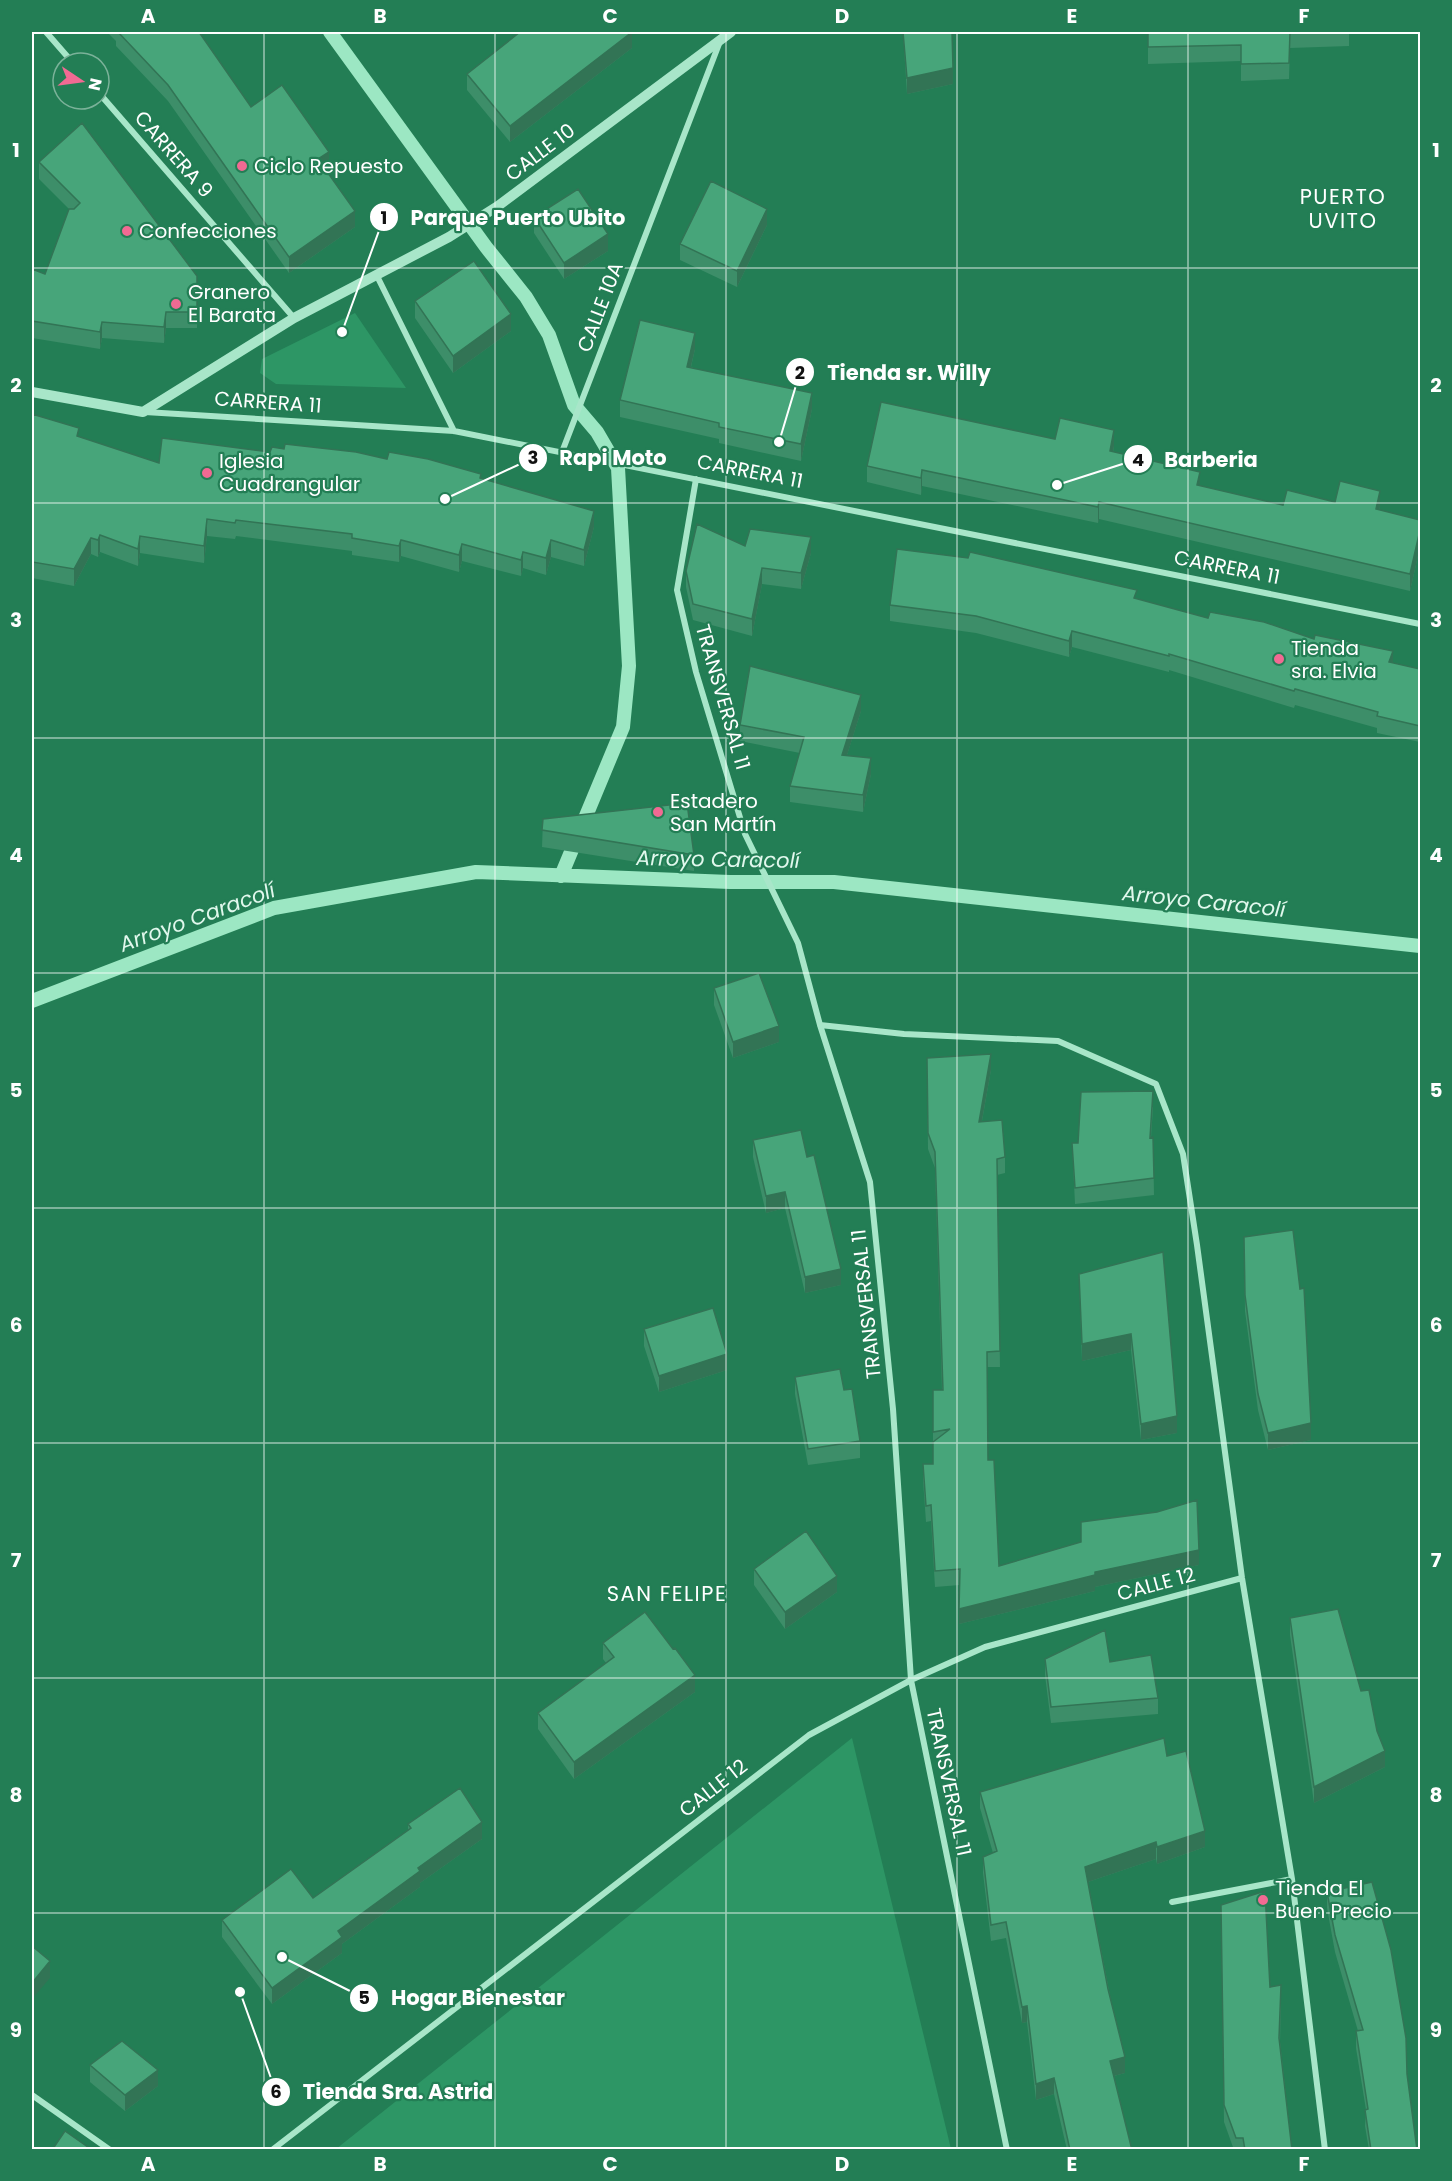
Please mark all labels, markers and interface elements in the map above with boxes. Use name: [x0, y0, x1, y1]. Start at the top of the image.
text: A: [141, 2, 156, 30]
text: B: [373, 2, 387, 30]
text: C: [602, 2, 618, 30]
text: D: [835, 2, 849, 30]
text: E: [1067, 2, 1077, 30]
text: F: [1299, 2, 1310, 30]
north arrow: [51, 51, 111, 111]
text: N: [83, 76, 108, 93]
street label: CARRERA 9: [128, 104, 220, 204]
street label: CALLE 10: [499, 117, 581, 187]
text: 1: [12, 136, 20, 164]
text: 1: [1432, 136, 1440, 164]
place label: Ciclo Repuesto: [254, 152, 403, 180]
marker: Ciclo Repuesto: [235, 159, 249, 173]
district label: PUERTO UVITO: [1300, 182, 1386, 235]
callout: Parque Puerto Ubito: [369, 198, 638, 237]
text: Parque Puerto Ubito: [411, 203, 625, 232]
text: 1: [381, 205, 387, 230]
place label: Confecciones: [139, 217, 277, 245]
marker: Confecciones: [120, 224, 134, 238]
street label: CALLE 10A: [570, 258, 630, 356]
place label: Granero El Barata: [188, 278, 276, 329]
marker: Granero El Barata: [169, 297, 183, 311]
callout: Tienda sr. Willy: [785, 353, 1002, 392]
text: Tienda sr. Willy: [827, 358, 992, 387]
text: 2: [795, 360, 805, 385]
text: 2: [10, 371, 22, 399]
text: 2: [1430, 371, 1442, 399]
street label: CARRERA 11: [214, 384, 322, 420]
callout: Rapi Moto: [518, 439, 679, 478]
callout: Barberia: [1123, 440, 1270, 479]
text: Rapi Moto: [559, 443, 667, 472]
text: 3: [528, 445, 538, 470]
text: Barberia: [1164, 445, 1258, 474]
place label: Iglesia Cuadrangular: [219, 447, 360, 498]
street label: CARRERA 11: [695, 447, 805, 495]
text: 4: [1132, 447, 1144, 472]
marker: Iglesia Cuadrangular: [200, 466, 214, 480]
street label: CARRERA 11: [1172, 543, 1282, 591]
text: 3: [10, 606, 22, 634]
text: 3: [1430, 606, 1442, 634]
street label: TRANSVERSAL 11: [689, 621, 757, 773]
place label: Tienda sra. Elvia: [1291, 634, 1377, 685]
marker: Tienda sra. Elvia: [1272, 652, 1286, 666]
place label: Estadero San Martín: [670, 787, 777, 838]
marker: Estadero San Martín: [651, 805, 665, 819]
text: 4: [9, 841, 23, 869]
text: 4: [1429, 841, 1443, 869]
water label: Arroyo Caracolí: [635, 843, 802, 875]
water label: Arroyo Caracolí: [114, 875, 281, 959]
water label: Arroyo Caracolí: [1120, 878, 1289, 924]
text: 5: [10, 1076, 23, 1104]
text: 5: [1430, 1076, 1443, 1104]
street label: TRANSVERSAL 11: [844, 1228, 888, 1380]
text: 6: [10, 1311, 22, 1339]
text: 6: [1430, 1311, 1442, 1339]
text: 7: [11, 1546, 22, 1574]
text: 7: [1431, 1546, 1442, 1574]
street label: CALLE 12: [1114, 1560, 1198, 1608]
district label: SAN FELIPE: [607, 1579, 727, 1608]
street label: TRANSVERSAL 11: [920, 1706, 978, 1858]
street label: CALLE 12: [673, 1752, 753, 1824]
text: 8: [10, 1781, 22, 1809]
text: 8: [1430, 1781, 1442, 1809]
place label: Tienda El Buen Precio: [1275, 1874, 1392, 1925]
marker: Tienda El Buen Precio: [1256, 1893, 1270, 1907]
callout: Hogar Bienestar: [349, 1978, 577, 2017]
text: Hogar Bienestar: [391, 1983, 565, 2012]
text: 5: [358, 1985, 370, 2010]
text: 9: [10, 2016, 22, 2044]
text: 9: [1430, 2016, 1442, 2044]
callout: Tienda Sra. Astrid: [261, 2073, 505, 2112]
text: Tienda Sra. Astrid: [303, 2077, 493, 2106]
text: 6: [270, 2079, 282, 2104]
text: A: [141, 2150, 156, 2178]
text: B: [373, 2150, 387, 2178]
text: C: [602, 2150, 618, 2178]
text: D: [835, 2150, 849, 2178]
text: E: [1067, 2150, 1077, 2178]
text: F: [1299, 2150, 1310, 2178]

